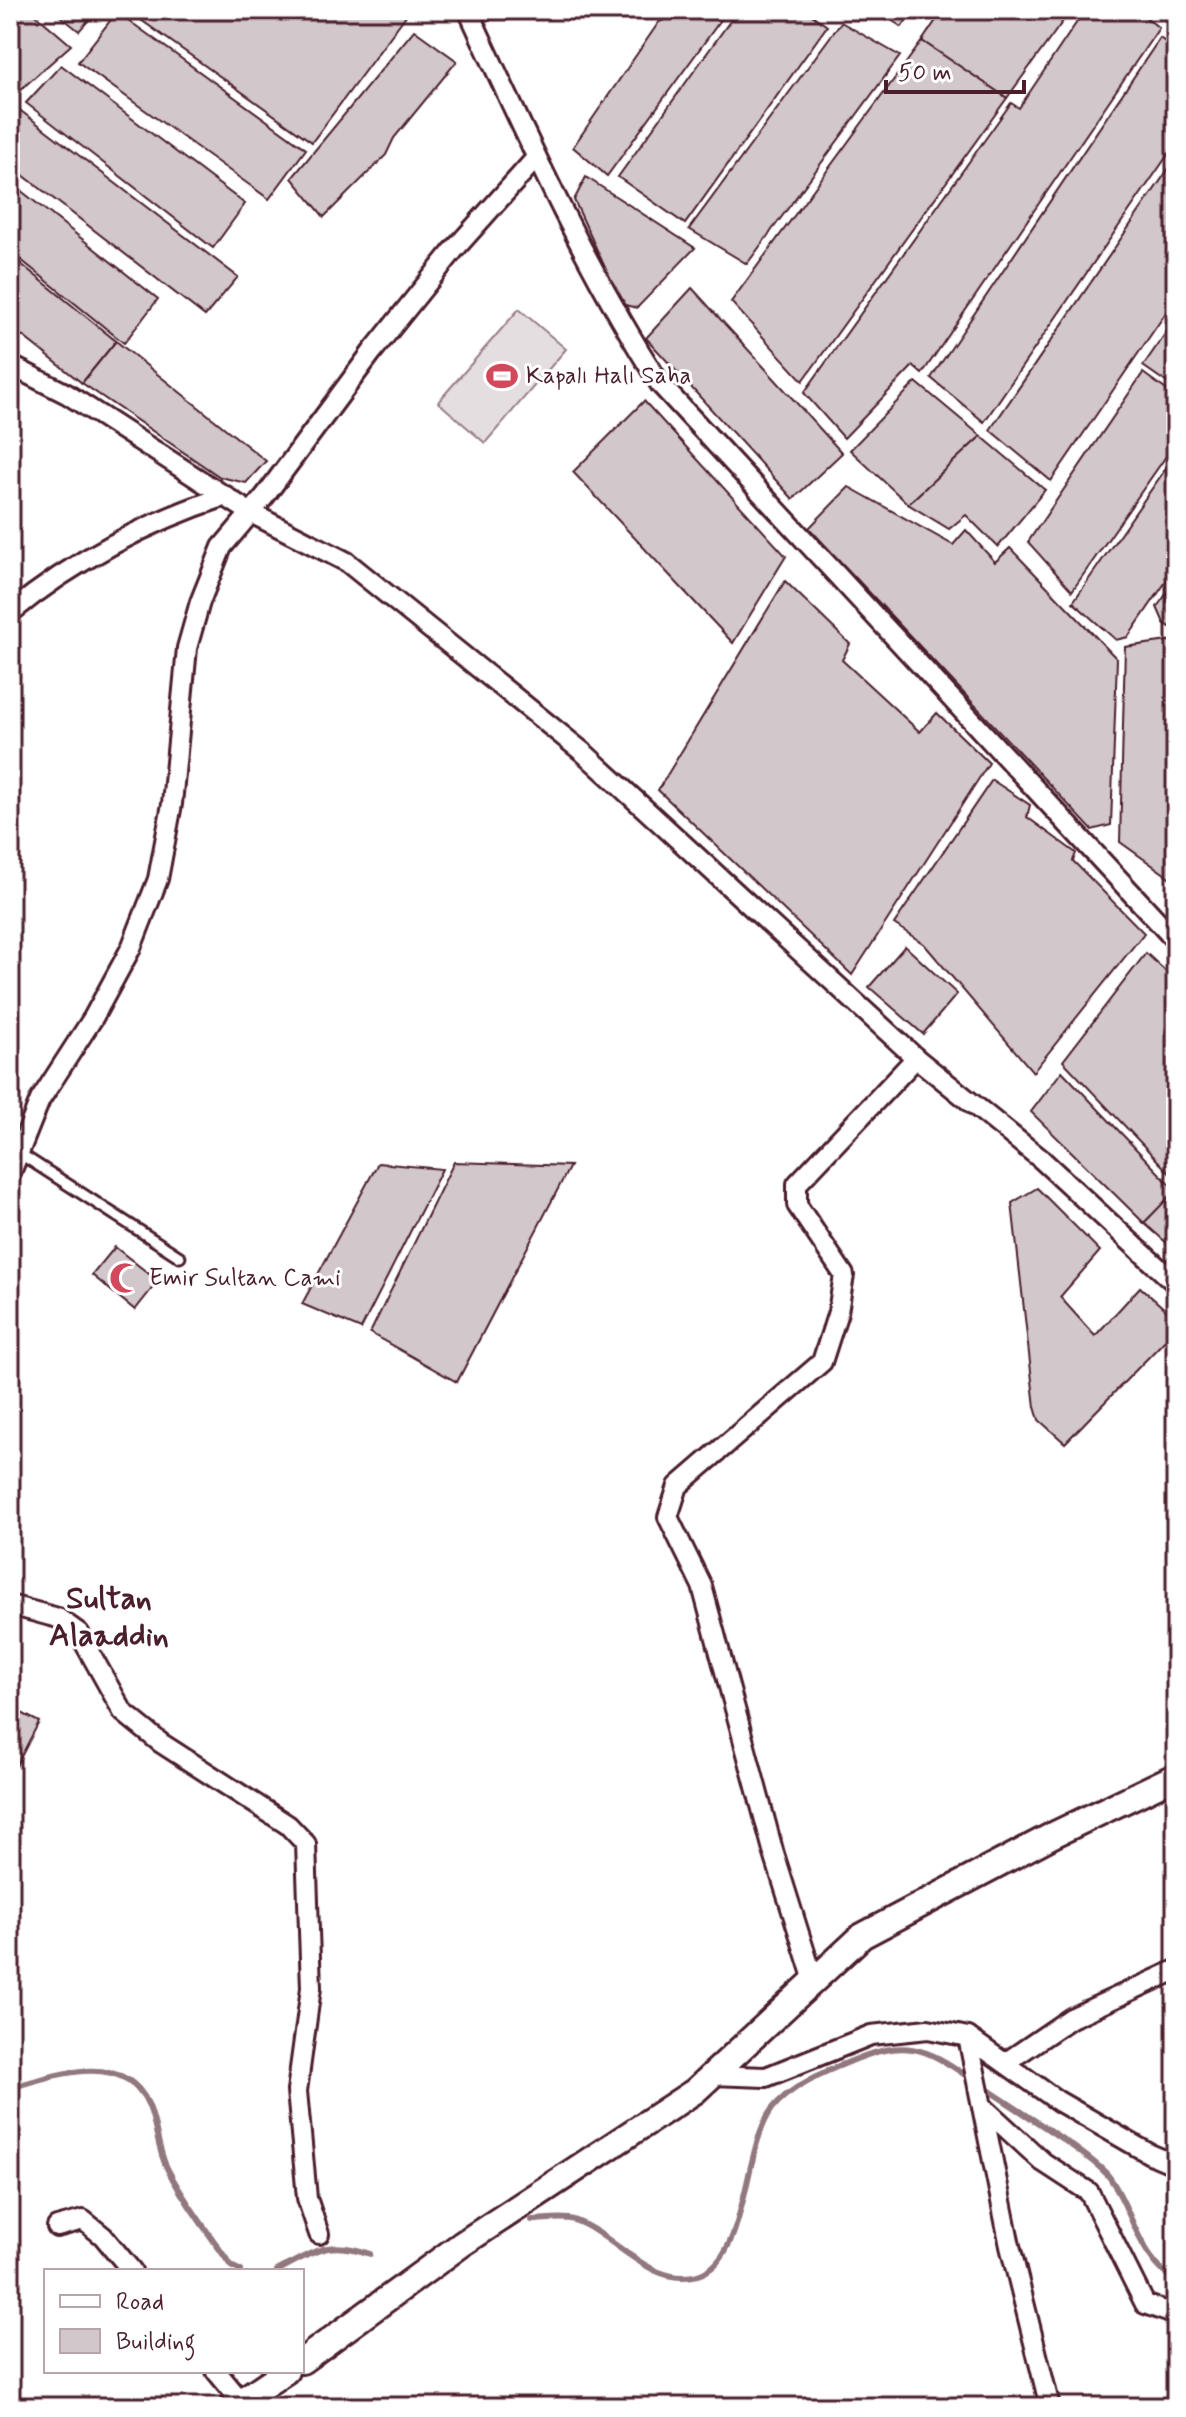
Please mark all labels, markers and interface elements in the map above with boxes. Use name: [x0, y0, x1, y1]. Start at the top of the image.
scale bar: [886, 44, 1024, 94]
text: 50 m: [898, 58, 952, 89]
sports icon: Kapalı Halı Saha: [485, 359, 519, 393]
place label: Kapalı Halı Saha: [526, 361, 691, 392]
mosque icon: Emir Sultan Cami: [108, 1261, 142, 1295]
place label: Emir Sultan Cami: [149, 1263, 341, 1294]
district label: Sultan Alaaddin: [49, 1578, 169, 1657]
legend: [44, 2269, 304, 2373]
text: Road: [116, 2287, 164, 2318]
text: Building: [116, 2327, 196, 2361]

